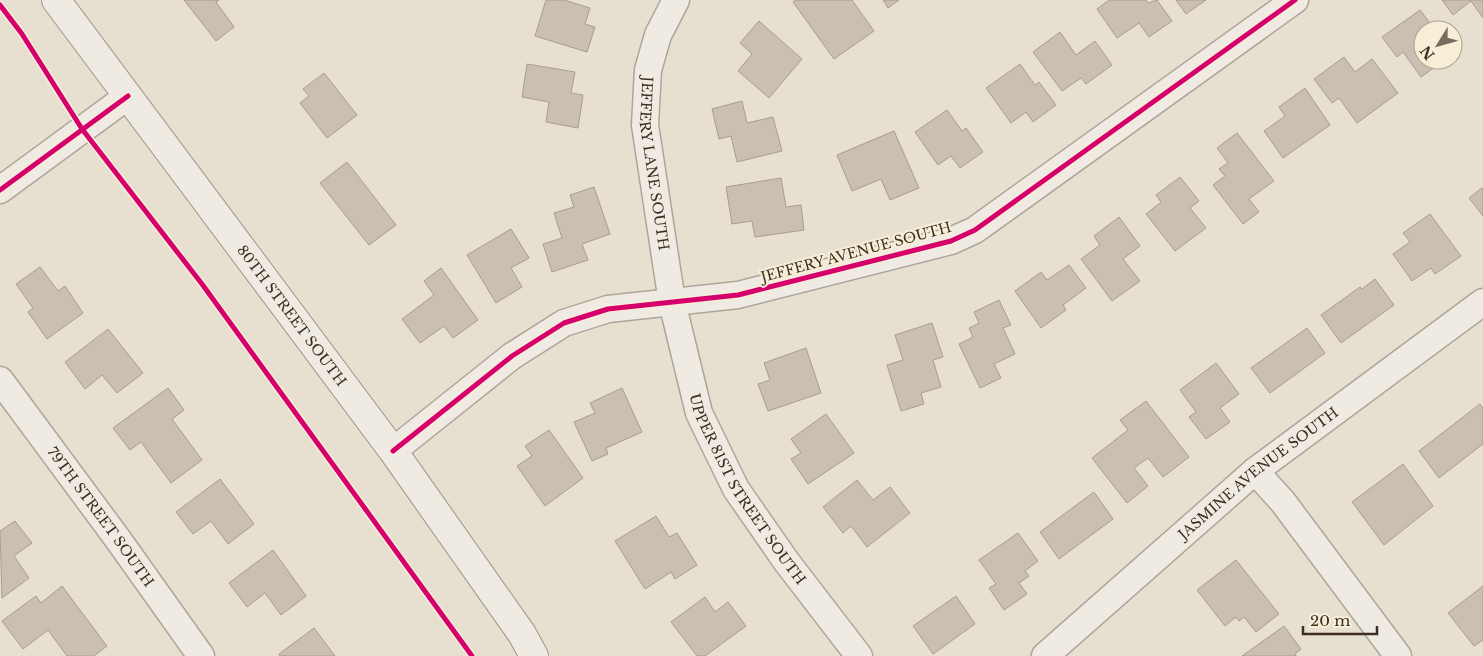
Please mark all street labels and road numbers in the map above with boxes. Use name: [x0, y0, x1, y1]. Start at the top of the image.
street label: JEFFERY LANE SOUTH: [636, 74, 673, 252]
street label: JEFFERY AVENUE SOUTH: [757, 218, 953, 287]
street label: 80TH STREET SOUTH: [233, 242, 350, 390]
street label: UPPER 81ST STREET SOUTH: [686, 392, 810, 588]
street label: JASMINE AVENUE SOUTH: [1173, 403, 1342, 545]
street label: 79TH STREET SOUTH: [44, 443, 158, 590]

